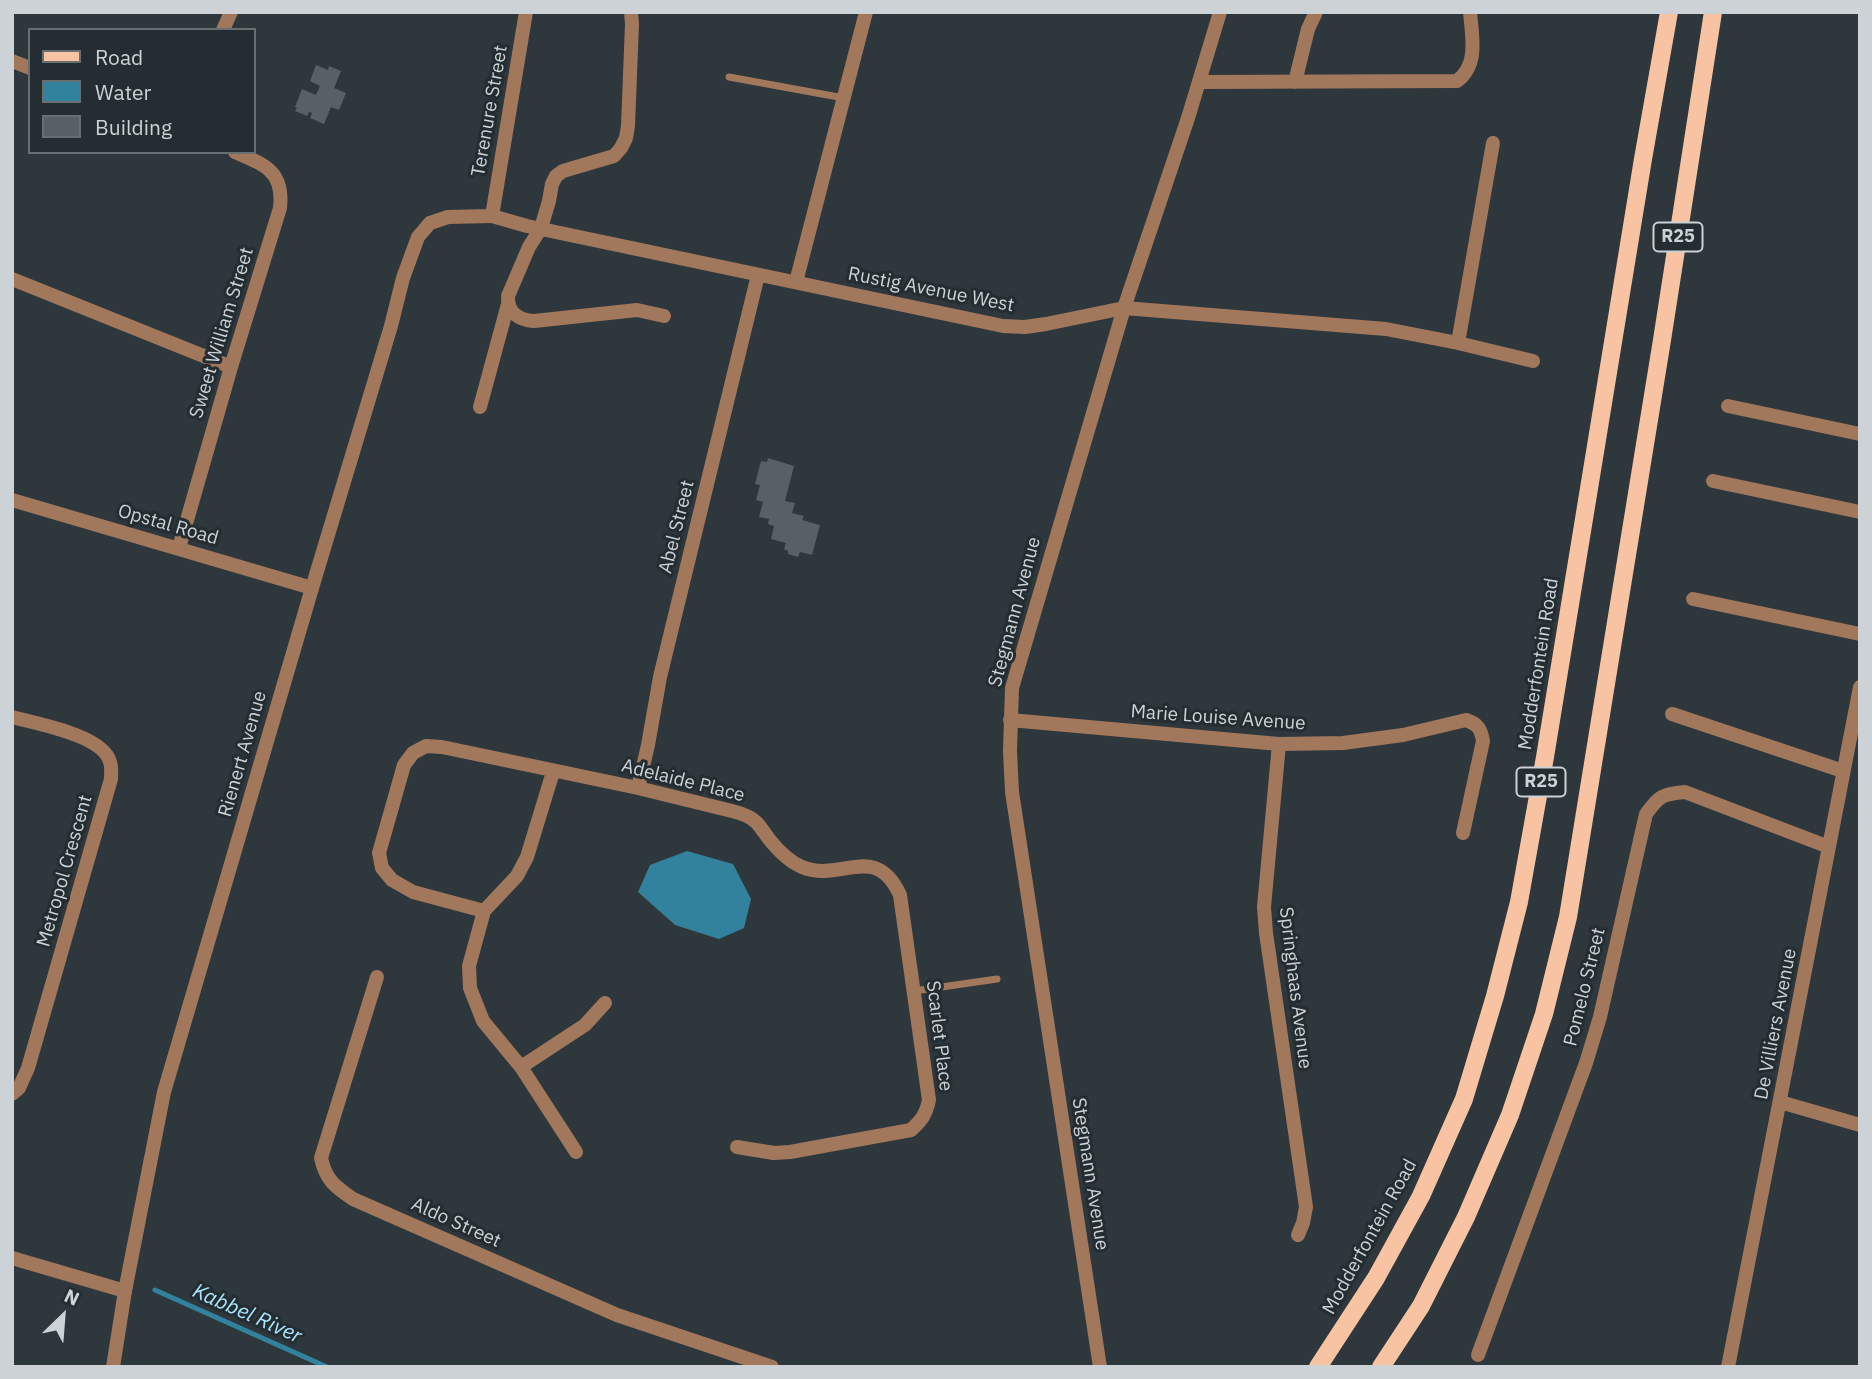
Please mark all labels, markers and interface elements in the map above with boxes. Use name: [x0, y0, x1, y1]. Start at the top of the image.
legend: [28, 28, 256, 154]
text: Road: [95, 43, 143, 71]
street label: Terenure Street: [467, 44, 513, 178]
text: Water: [95, 78, 151, 106]
text: Building: [95, 113, 172, 141]
road number: R25: [1654, 222, 1702, 251]
street label: Sweet William Street: [185, 245, 259, 421]
street label: Rustig Avenue West: [846, 263, 1016, 317]
street label: Abel Street: [654, 478, 700, 576]
street label: Opstal Road: [115, 500, 221, 550]
street label: Stegmann Avenue: [984, 535, 1046, 689]
street label: Modderfontein Road: [1514, 576, 1564, 752]
street label: Rienert Avenue: [214, 688, 272, 820]
street label: Marie Louise Avenue: [1130, 701, 1306, 735]
street label: Adelaide Place: [619, 755, 747, 807]
road number: R25: [1516, 768, 1566, 796]
street label: Metropol Crescent: [32, 792, 98, 950]
street label: Springhaas Avenue: [1274, 906, 1316, 1070]
street label: Pomelo Street: [1559, 925, 1611, 1049]
street label: De Villiers Avenue: [1750, 946, 1802, 1102]
street label: Scarlet Place: [921, 979, 957, 1093]
street label: Stegmann Avenue: [1067, 1096, 1113, 1252]
street label: Modderfontein Road: [1318, 1155, 1422, 1319]
street label: Aldo Street: [408, 1193, 504, 1253]
water label: Kabbel River: [189, 1279, 305, 1349]
north arrow: [28, 1281, 98, 1351]
text: N: [61, 1283, 83, 1311]

